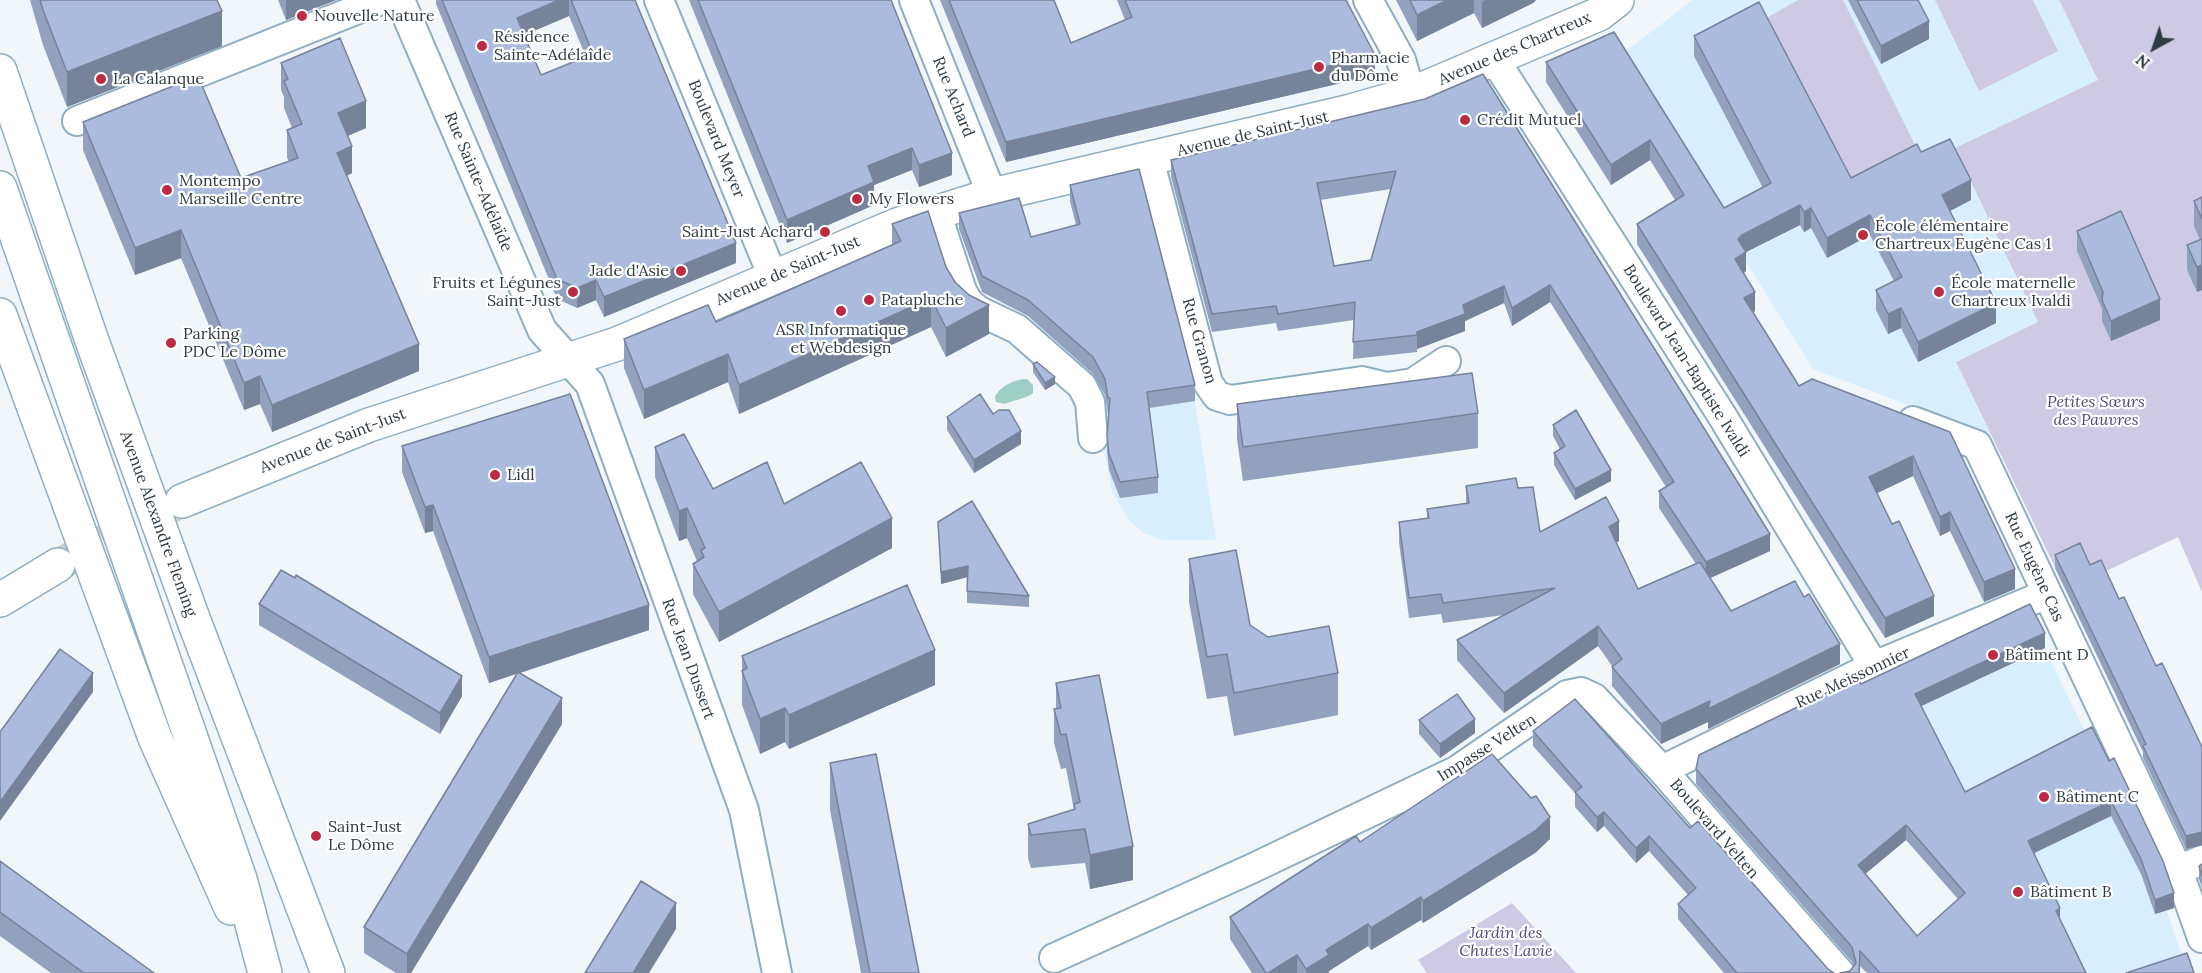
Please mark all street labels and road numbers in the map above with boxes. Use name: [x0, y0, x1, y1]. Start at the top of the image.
street label: Avenue des Chartreux: [1436, 8, 1594, 90]
street label: Rue Achard: [928, 54, 978, 140]
street label: Boulevard Meyer: [684, 77, 748, 201]
street label: Avenue de Saint-Just: [1175, 107, 1331, 161]
street label: Rue Sainte-Adélaïde: [440, 109, 516, 255]
street label: Avenue de Saint-Just: [713, 232, 863, 310]
street label: Boulevard Jean-Baptiste Ivaldi: [1619, 261, 1753, 461]
street label: Rue Granon: [1178, 296, 1220, 386]
street label: Avenue de Saint-Just: [257, 404, 409, 478]
street label: Avenue Alexandre Fleming: [115, 428, 201, 620]
street label: Rue Eugène Cas: [2000, 509, 2068, 625]
street label: Rue Jean Dussert: [657, 596, 719, 722]
street label: Rue Meissonnier: [1793, 643, 1913, 713]
street label: Impasse Velten: [1434, 710, 1540, 786]
street label: Boulevard Velten: [1665, 775, 1763, 883]

